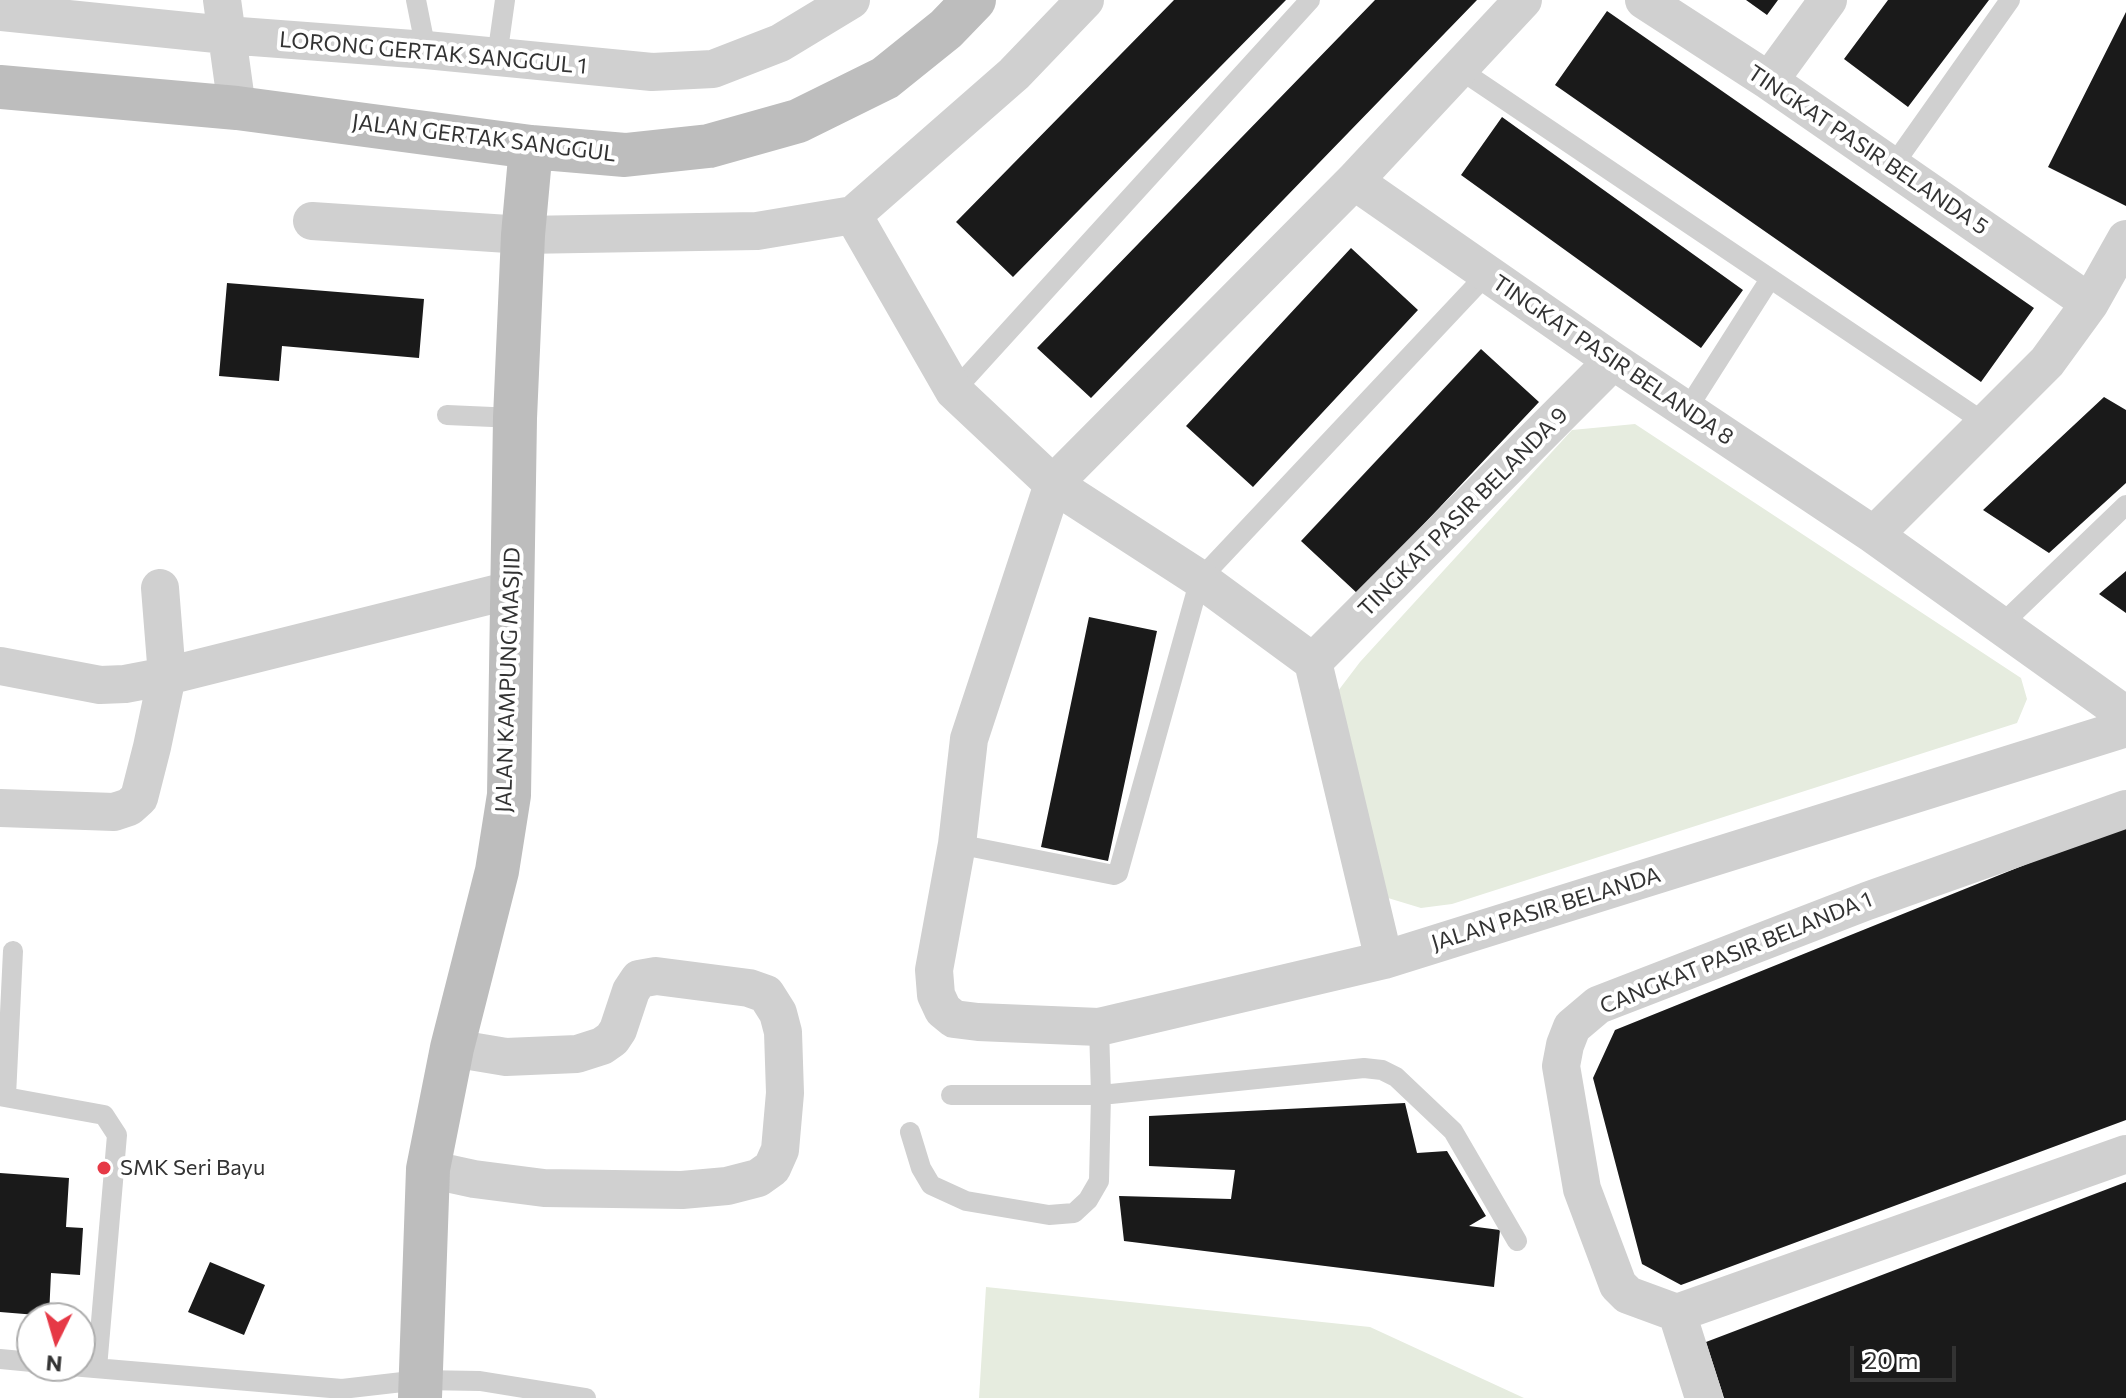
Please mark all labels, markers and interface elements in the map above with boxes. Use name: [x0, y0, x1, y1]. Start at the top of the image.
street label: LORONG GERTAK SANGGUL 1: [278, 26, 588, 80]
street label: TINGKAT PASIR BELANDA 5: [1743, 60, 1993, 240]
street label: JALAN GERTAK SANGGUL: [351, 109, 617, 167]
street label: TINGKAT PASIR BELANDA 8: [1487, 269, 1739, 451]
street label: TINGKAT PASIR BELANDA 9: [1353, 402, 1573, 622]
street label: JALAN KAMPUNG MASJID: [490, 547, 526, 813]
street label: JALAN PASIR BELANDA: [1428, 862, 1664, 956]
street label: CANGKAT PASIR BELANDA 1: [1596, 886, 1876, 1020]
place label: SMK Seri Bayu: [120, 1155, 265, 1181]
marker: SMK Seri Bayu: [95, 1159, 113, 1177]
north arrow: [16, 1302, 96, 1382]
scale bar: [1854, 1330, 1960, 1380]
text: 20 m: [1864, 1345, 1918, 1374]
text: N: [45, 1350, 63, 1379]

